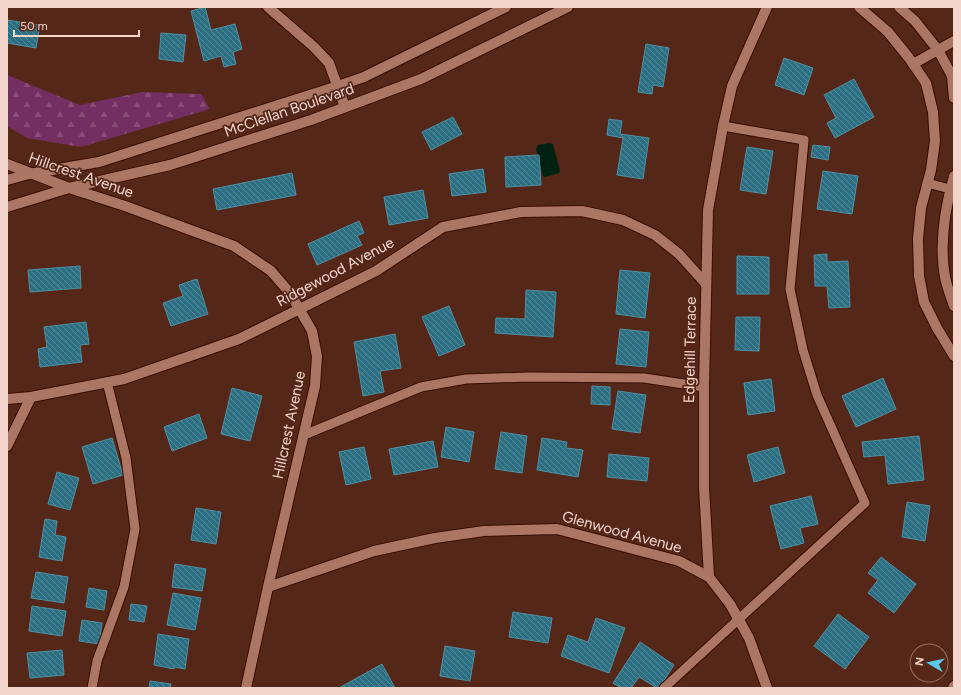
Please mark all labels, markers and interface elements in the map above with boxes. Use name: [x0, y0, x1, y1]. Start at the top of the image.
scale bar: [14, 12, 139, 38]
text: 50 m: [20, 19, 48, 33]
street label: McClellan Boulevard: [222, 79, 356, 141]
street label: Hillcrest Avenue: [26, 149, 136, 201]
street label: Ridgewood Avenue: [273, 233, 397, 311]
street label: Edgehill Terrace: [680, 297, 700, 403]
street label: Hillcrest Avenue: [269, 369, 309, 481]
street label: Glenwood Avenue: [560, 507, 684, 557]
north arrow: [909, 643, 949, 683]
text: N: [913, 656, 927, 667]

